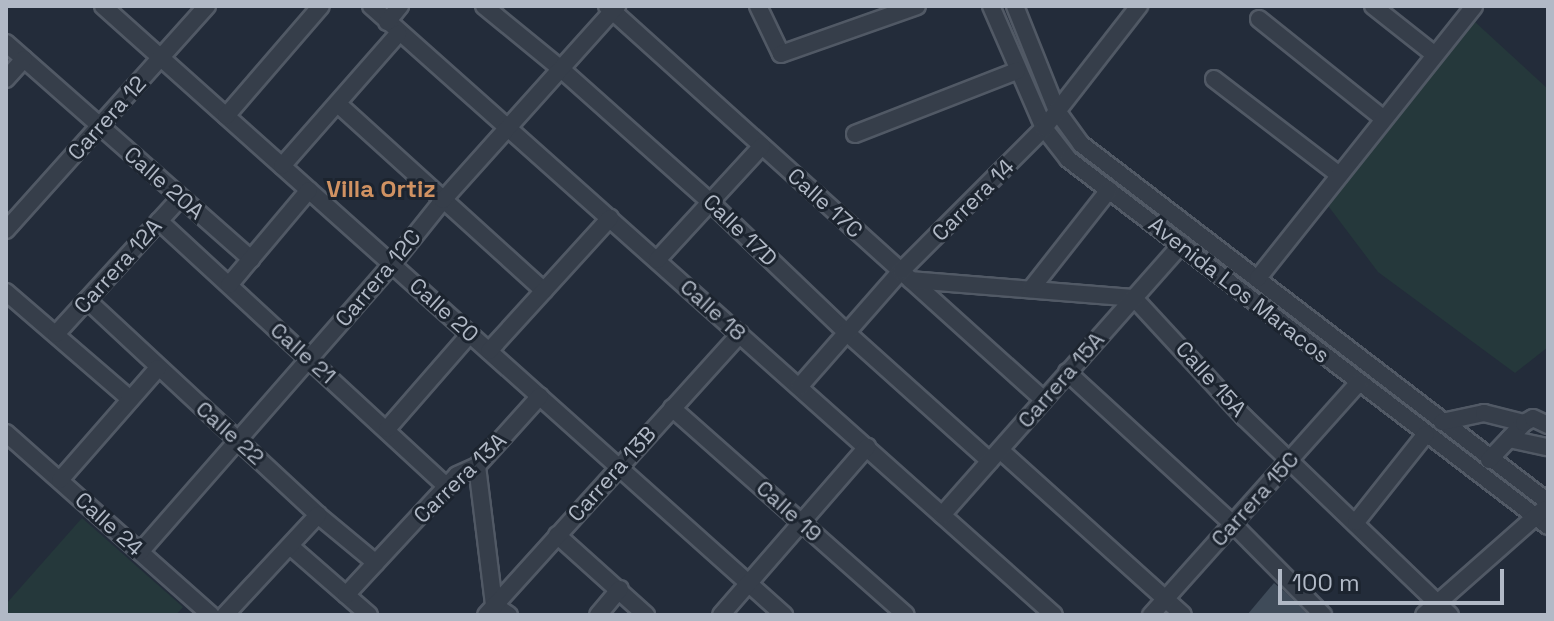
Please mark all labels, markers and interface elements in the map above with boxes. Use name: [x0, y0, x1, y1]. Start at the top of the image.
street label: Carrera 12: [62, 70, 152, 166]
street label: Calle 20A: [119, 141, 209, 225]
street label: Carrera 14: [926, 153, 1020, 247]
street label: Calle 17C: [782, 162, 868, 244]
district label: Villa Ortiz: [326, 175, 436, 203]
street label: Calle 17D: [698, 188, 782, 272]
street label: Avenida Los Maracos: [1143, 211, 1335, 369]
street label: Carrera 12A: [69, 213, 167, 319]
street label: Carrera 12C: [330, 224, 426, 332]
street label: Calle 20: [404, 272, 484, 348]
street label: Calle 18: [675, 274, 751, 346]
street label: Calle 21: [265, 317, 341, 389]
street label: Carrera 15A: [1012, 327, 1110, 433]
street label: Calle 15A: [1170, 336, 1252, 422]
street label: Calle 22: [190, 396, 270, 470]
street label: Carrera 13B: [562, 421, 662, 527]
street label: Carrera 13A: [408, 427, 512, 529]
street label: Carrera 15C: [1205, 446, 1305, 552]
street label: Calle 19: [751, 475, 827, 547]
street label: Calle 24: [69, 487, 149, 561]
scale bar: [1282, 553, 1508, 603]
text: 100 m: [1292, 567, 1360, 598]

